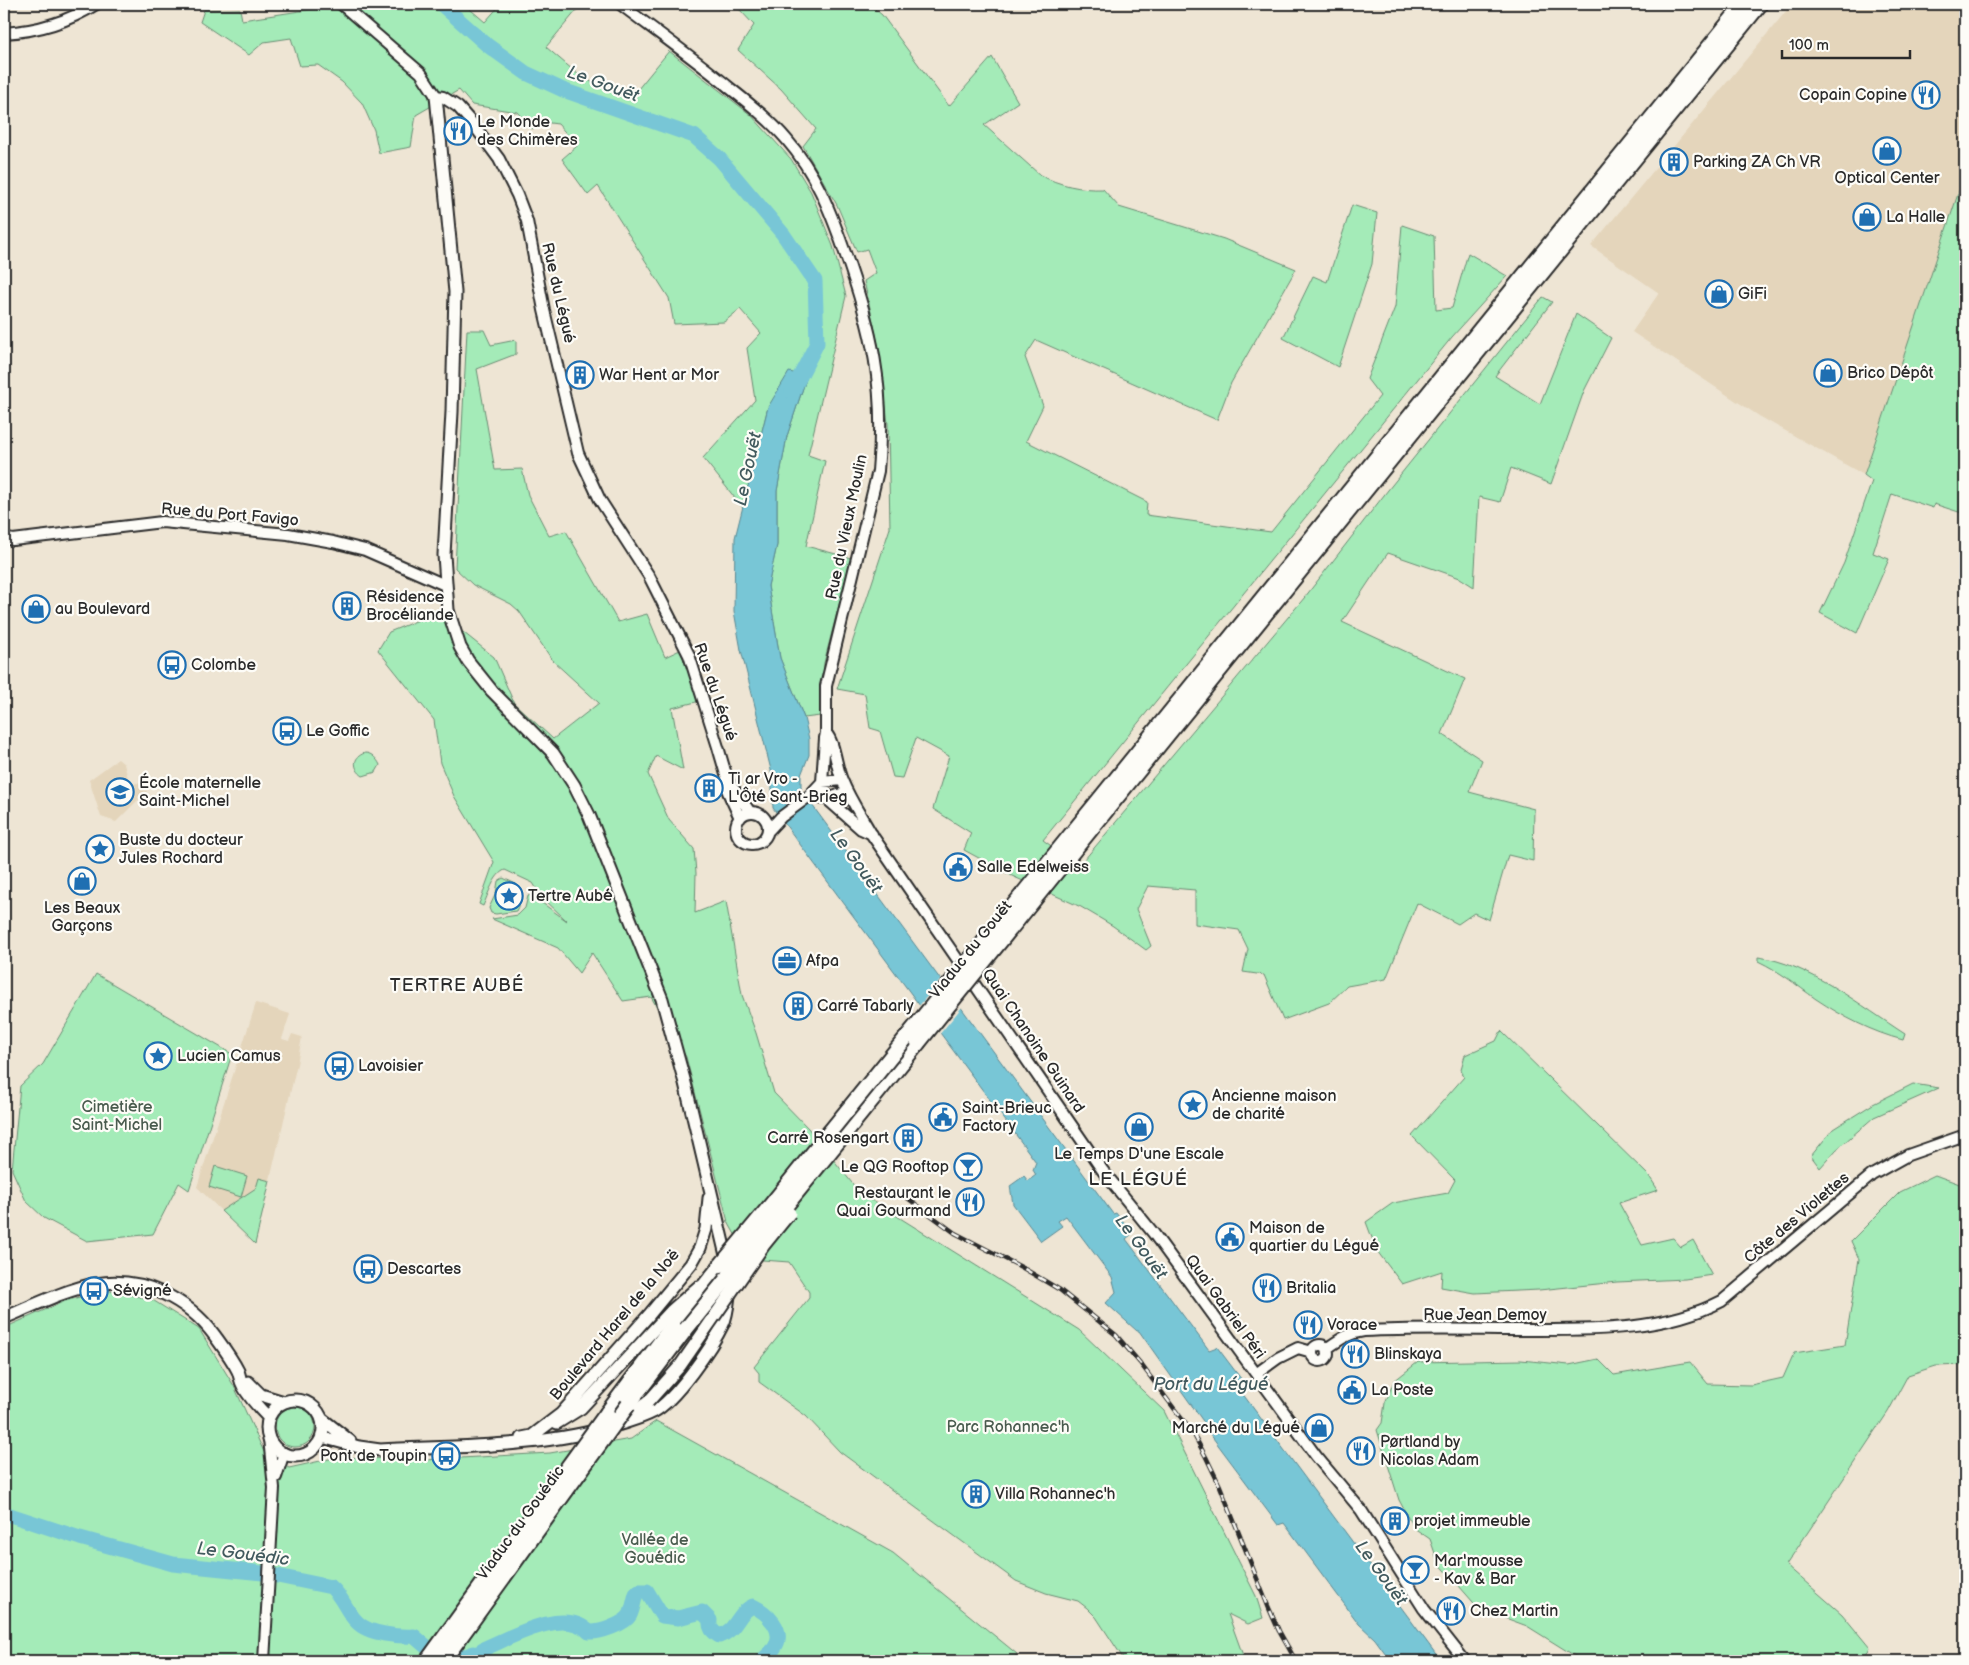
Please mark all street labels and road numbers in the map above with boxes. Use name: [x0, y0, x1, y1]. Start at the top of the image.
street label: Rue du Légué: [537, 241, 579, 345]
street label: Rue du Vieux Moulin: [822, 453, 872, 601]
street label: Rue du Port Favigo: [160, 500, 300, 530]
street label: Rue du Légué: [689, 640, 741, 744]
street label: Viaduc du Gouët: [926, 897, 1016, 1003]
street label: Quai Chanoine Guinard: [978, 965, 1088, 1117]
street label: Côte des Violettes: [1741, 1168, 1853, 1267]
street label: Boulevard Harel de la Noë: [546, 1245, 684, 1404]
street label: Quai Gabriel Péri: [1181, 1251, 1269, 1363]
street label: Rue Jean Demoy: [1423, 1306, 1547, 1325]
street label: Viaduc du Gouédic: [473, 1462, 569, 1584]

